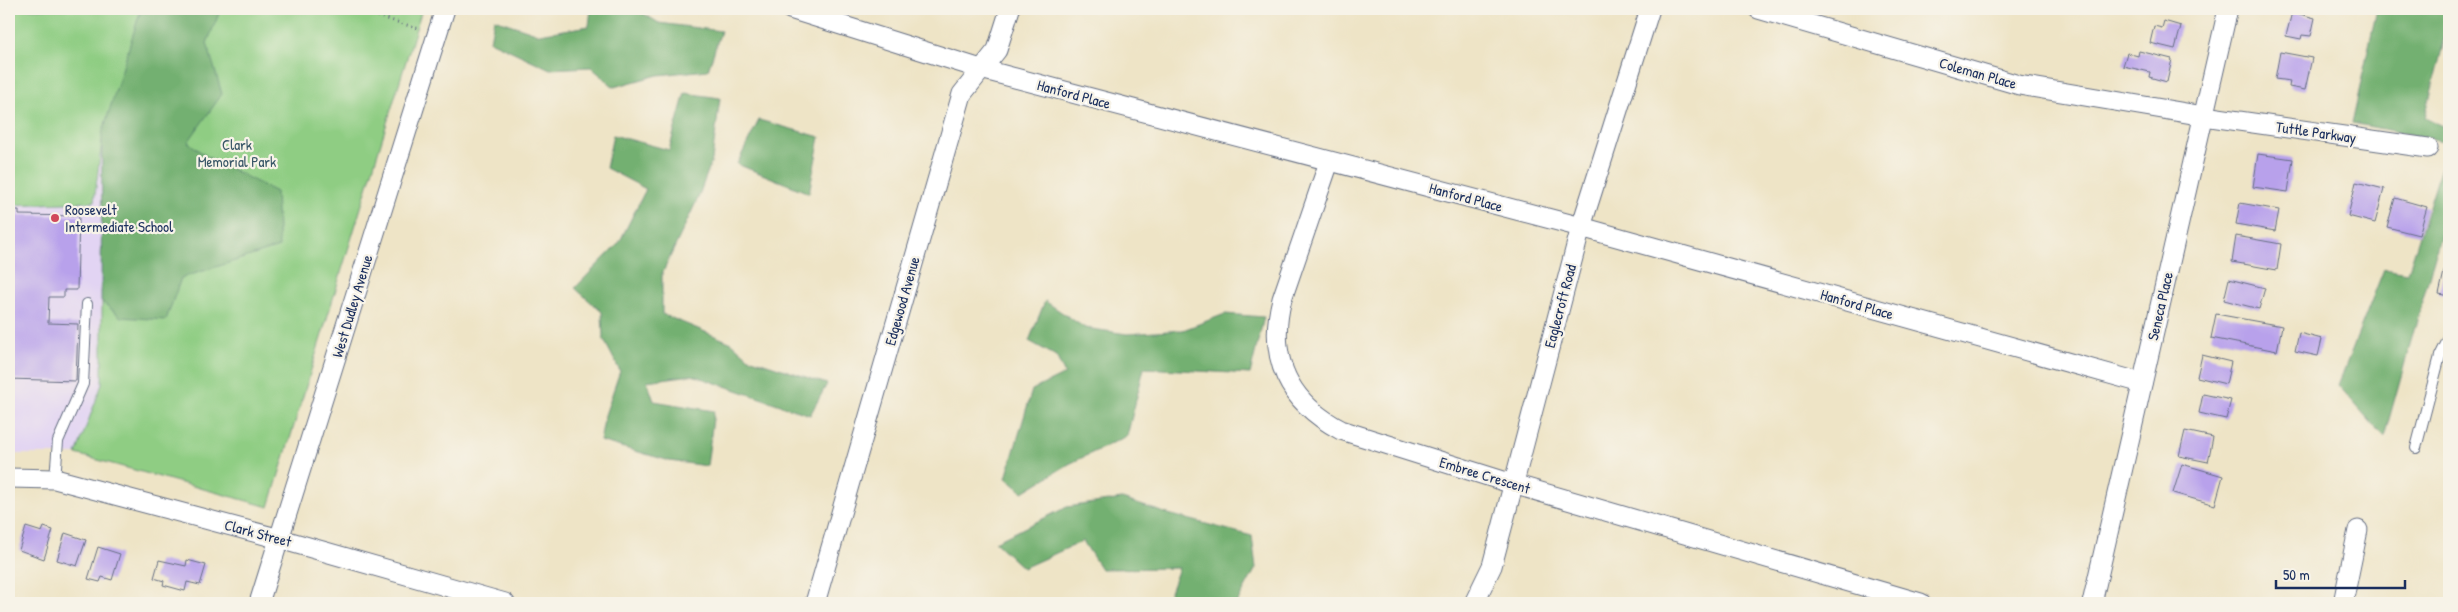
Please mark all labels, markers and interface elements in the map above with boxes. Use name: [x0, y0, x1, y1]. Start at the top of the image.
street label: Coleman Place: [1937, 52, 2019, 94]
street label: Hanford Place: [1035, 74, 1113, 114]
street label: Tuttle Parkway: [2274, 116, 2358, 148]
park label: Clark Memorial Park: [198, 134, 276, 172]
street label: Hanford Place: [1427, 177, 1505, 217]
place label: Roosevelt Intermediate School: [65, 199, 173, 237]
marker: Roosevelt Intermediate School: [49, 212, 61, 224]
street label: West Dudley Avenue: [326, 252, 378, 360]
street label: Edgewood Avenue: [879, 254, 925, 348]
street label: Eaglecroft Road: [1539, 262, 1581, 350]
street label: Seneca Place: [2142, 270, 2178, 342]
street label: Hanford Place: [1818, 284, 1896, 324]
street label: Embree Crescent: [1437, 451, 1534, 499]
street label: Clark Street: [222, 514, 295, 552]
scale bar: [2276, 557, 2404, 589]
text: 50 m: [2283, 564, 2310, 585]

